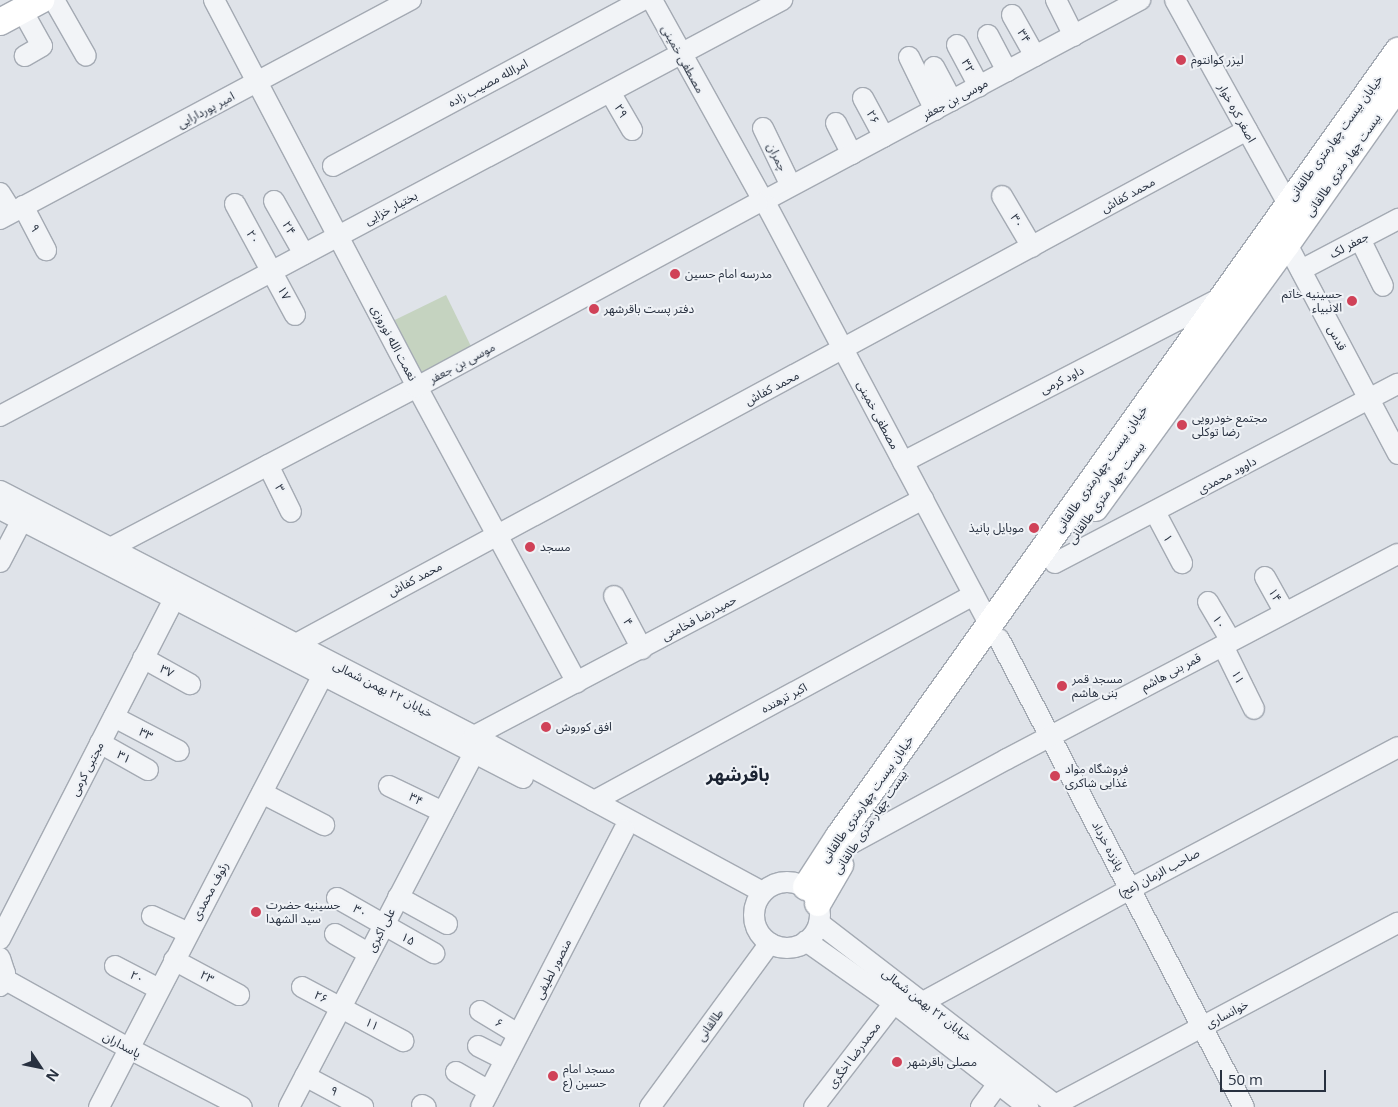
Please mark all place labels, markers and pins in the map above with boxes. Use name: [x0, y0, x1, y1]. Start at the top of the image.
place label: لیزر کوانتوم: [1191, 53, 1244, 67]
marker: لیزر کوانتوم: [1175, 54, 1187, 66]
place label: مدرسه امام حسین: [685, 267, 772, 281]
marker: مدرسه امام حسین: [669, 268, 681, 280]
place label: حسینیه خاتم الانبیاء: [1282, 287, 1342, 315]
marker: حسینیه خاتم الانبیاء: [1346, 295, 1358, 307]
place label: دفتر پست باقرشهر: [604, 302, 694, 316]
marker: دفتر پست باقرشهر: [588, 303, 600, 315]
place label: مجتمع خودرویی رضا توکلی: [1192, 411, 1267, 439]
marker: مجتمع خودرویی رضا توکلی: [1176, 419, 1188, 431]
place label: موبایل پانیذ: [969, 521, 1024, 535]
marker: موبایل پانیذ: [1028, 522, 1040, 534]
place label: مسجد: [540, 540, 571, 554]
marker: مسجد: [524, 541, 536, 553]
place label: مسجد قمر بنی هاشم: [1072, 672, 1123, 700]
marker: مسجد قمر بنی هاشم: [1056, 680, 1068, 692]
place label: افق کوروش: [556, 720, 612, 734]
marker: افق کوروش: [540, 721, 552, 733]
place label: فروشگاه مواد غذایی شاکری: [1065, 762, 1128, 790]
marker: فروشگاه مواد غذایی شاکری: [1049, 770, 1061, 782]
place label: حسینیه حضرت سید الشهدا: [266, 898, 340, 926]
marker: حسینیه حضرت سید الشهدا: [250, 906, 262, 918]
place label: مصلی باقرشهر: [907, 1055, 977, 1069]
marker: مصلی باقرشهر: [891, 1056, 903, 1068]
place label: مسجد امام حسین (ع: [563, 1062, 615, 1090]
marker: مسجد امام حسین (ع: [547, 1070, 559, 1082]

